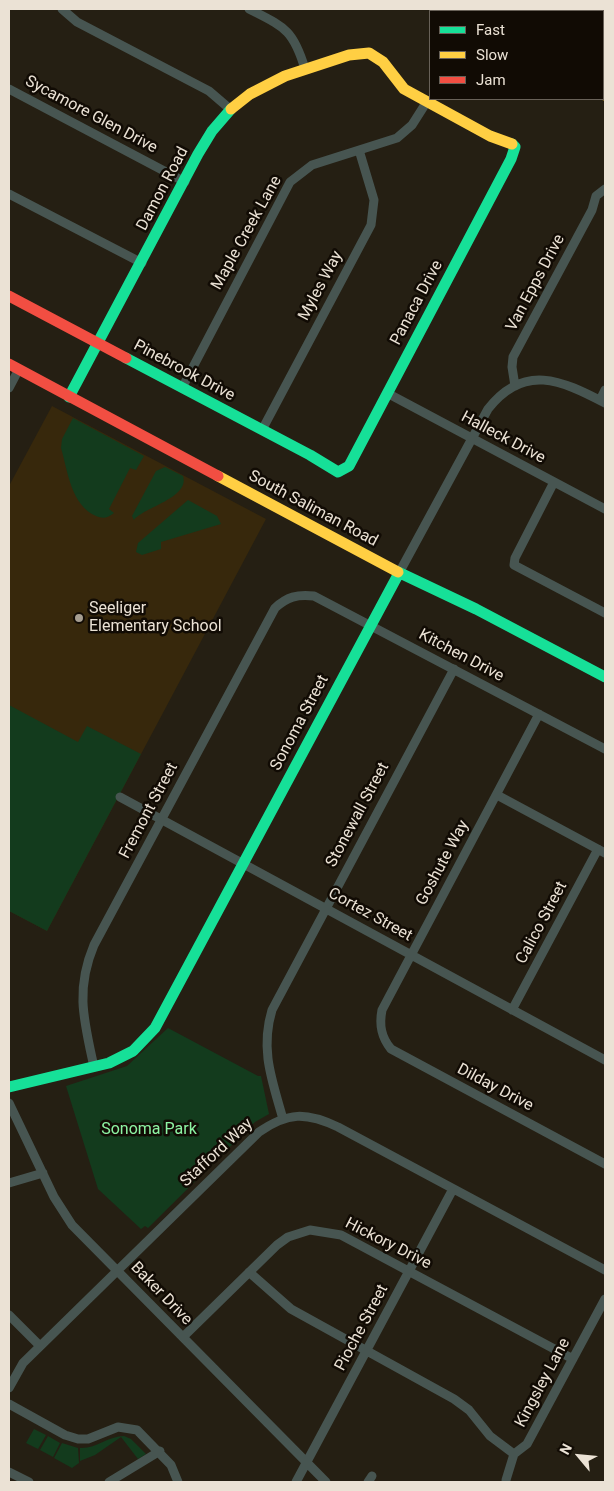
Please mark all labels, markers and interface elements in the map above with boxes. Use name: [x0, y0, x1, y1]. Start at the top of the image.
legend: [429, 10, 604, 100]
text: Fast: [476, 21, 505, 39]
text: Slow: [476, 46, 508, 64]
text: Jam: [476, 71, 506, 89]
street label: Sycamore Glen Drive: [22, 72, 160, 158]
street label: Damon Road: [133, 144, 193, 234]
street label: Maple Creek Lane: [208, 173, 286, 293]
street label: Van Epps Drive: [503, 231, 569, 335]
street label: Myles Way: [295, 248, 347, 324]
street label: Panaca Drive: [387, 257, 447, 349]
street label: Pinebrook Drive: [130, 336, 238, 406]
street label: Halleck Drive: [458, 408, 548, 468]
street label: South Saliman Road: [245, 467, 381, 551]
place label: Seeliger Elementary School: [89, 599, 222, 637]
marker: Seeliger Elementary School: [73, 612, 85, 624]
street label: Kitchen Drive: [415, 626, 507, 686]
street label: Sonoma Street: [267, 672, 333, 774]
street label: Stonewall Street: [322, 759, 394, 871]
street label: Fremont Street: [116, 760, 182, 862]
street label: Goshute Way: [413, 817, 473, 909]
street label: Calico Street: [512, 879, 572, 967]
street label: Cortez Street: [325, 884, 415, 946]
street label: Dilday Drive: [454, 1060, 536, 1116]
street label: Stafford Way: [177, 1115, 257, 1191]
park label: Sonoma Park: [101, 1120, 197, 1140]
street label: Hickory Drive: [342, 1214, 434, 1274]
street label: Baker Drive: [126, 1258, 196, 1330]
street label: Pioche Street: [331, 1282, 393, 1374]
street label: Kingsley Lane: [511, 1335, 575, 1431]
north arrow: [554, 1431, 604, 1481]
text: N: [556, 1441, 575, 1457]

